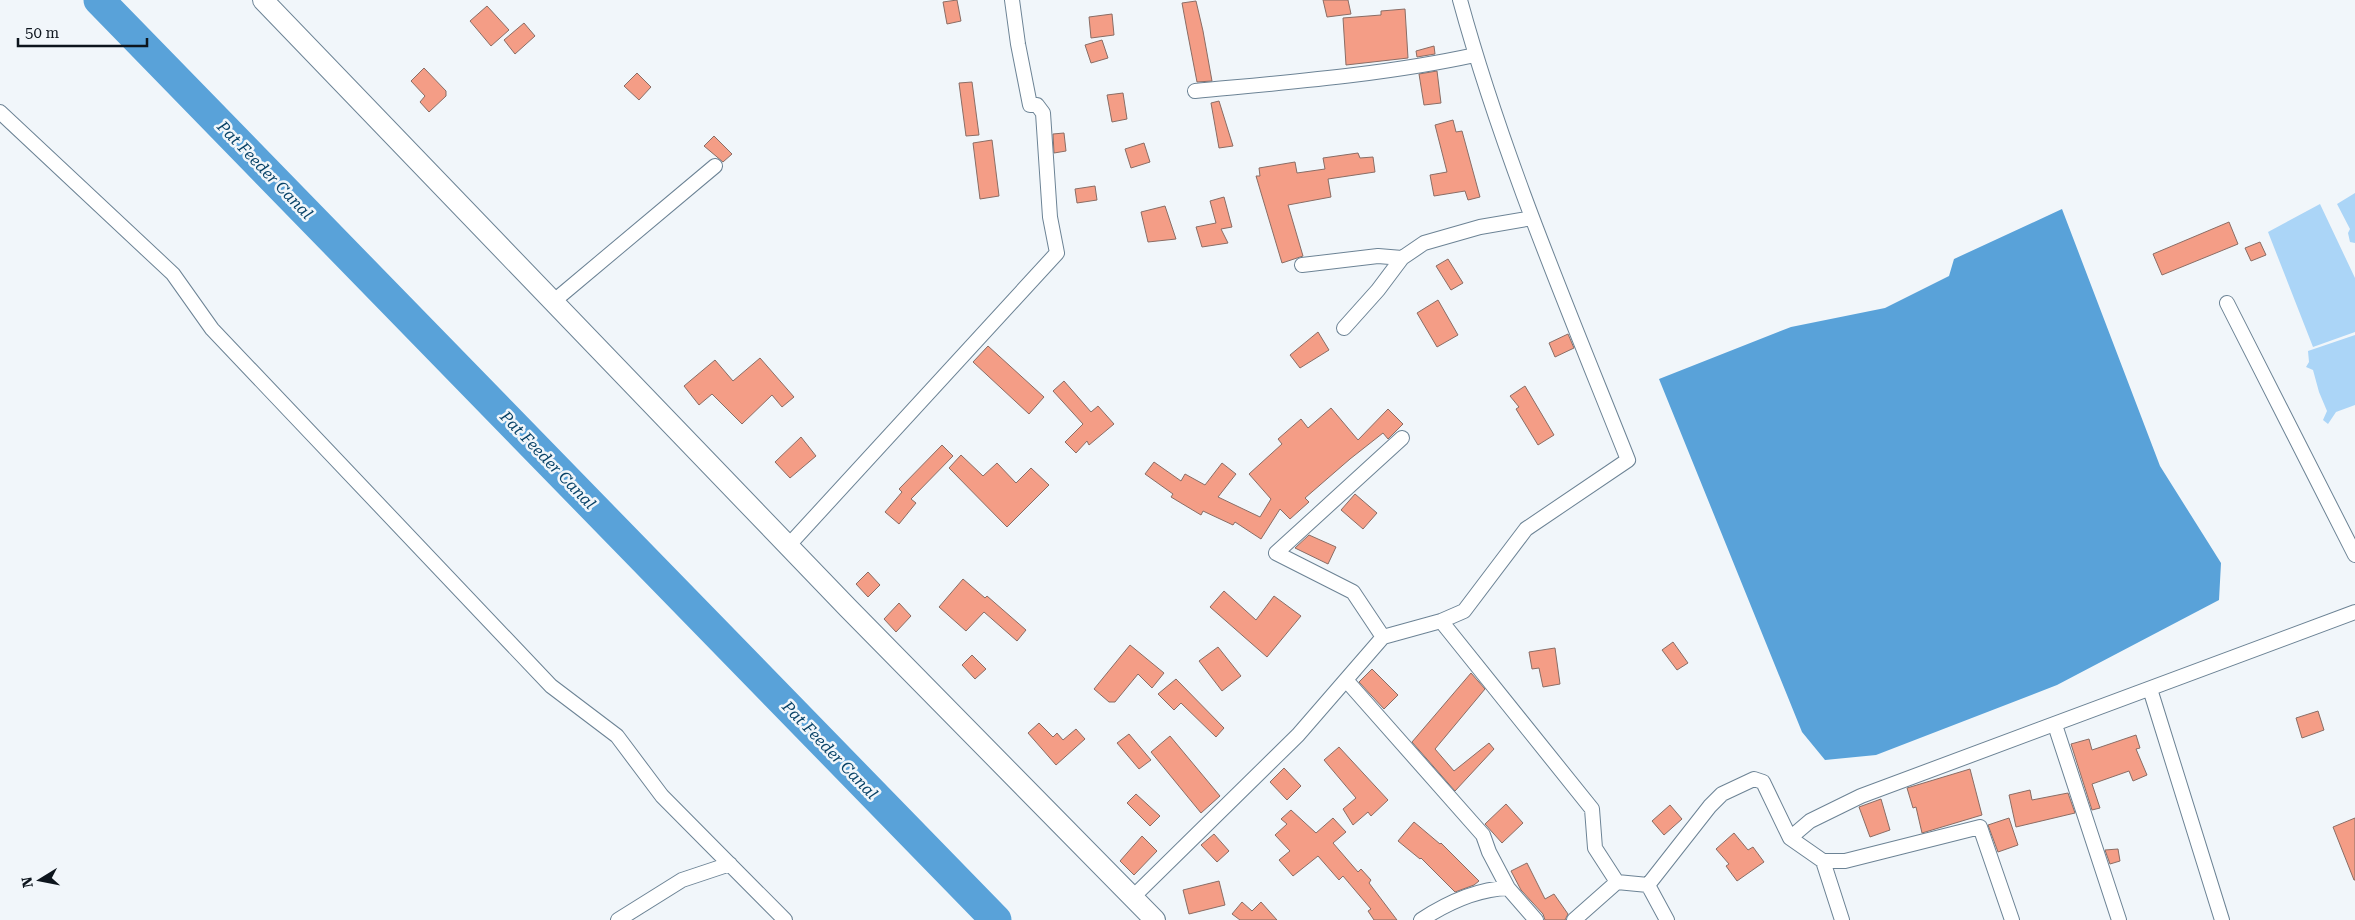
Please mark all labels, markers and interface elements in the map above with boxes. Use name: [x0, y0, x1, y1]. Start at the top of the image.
scale bar: [18, 15, 146, 47]
text: 50 m: [25, 24, 60, 42]
water label: Pat Feeder Canal: [213, 116, 317, 223]
water label: Pat Feeder Canal: [496, 406, 600, 513]
water label: Pat Feeder Canal: [778, 696, 882, 803]
north arrow: [15, 855, 65, 905]
text: N: [18, 875, 36, 889]

